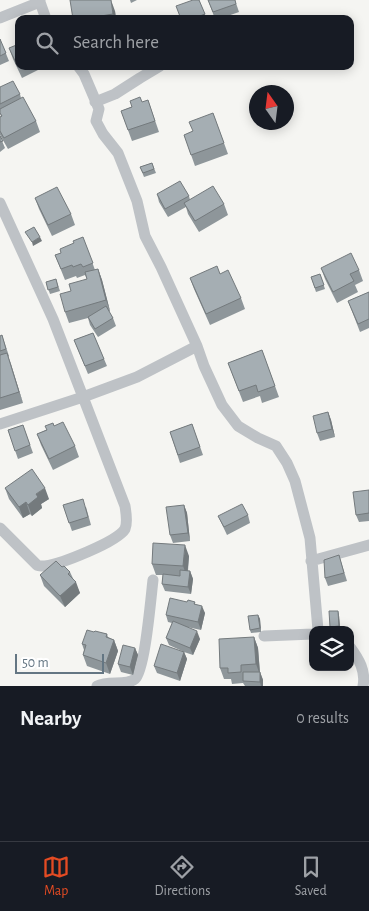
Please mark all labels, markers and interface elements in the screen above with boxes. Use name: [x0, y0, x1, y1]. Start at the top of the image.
search box: [15, 15, 354, 70]
icon: search: [33, 29, 61, 57]
text: Search here: [73, 33, 159, 52]
north arrow: [249, 85, 294, 130]
map controls: [309, 626, 354, 671]
button: layers: [309, 626, 354, 671]
scale bar: [15, 651, 104, 674]
text: 50 m: [22, 656, 49, 670]
text: Nearby: [20, 708, 81, 729]
text: 0 results: [296, 710, 349, 726]
tab: Map: [42, 853, 70, 900]
tab: Directions: [155, 853, 210, 900]
tab: Saved: [295, 853, 327, 900]

